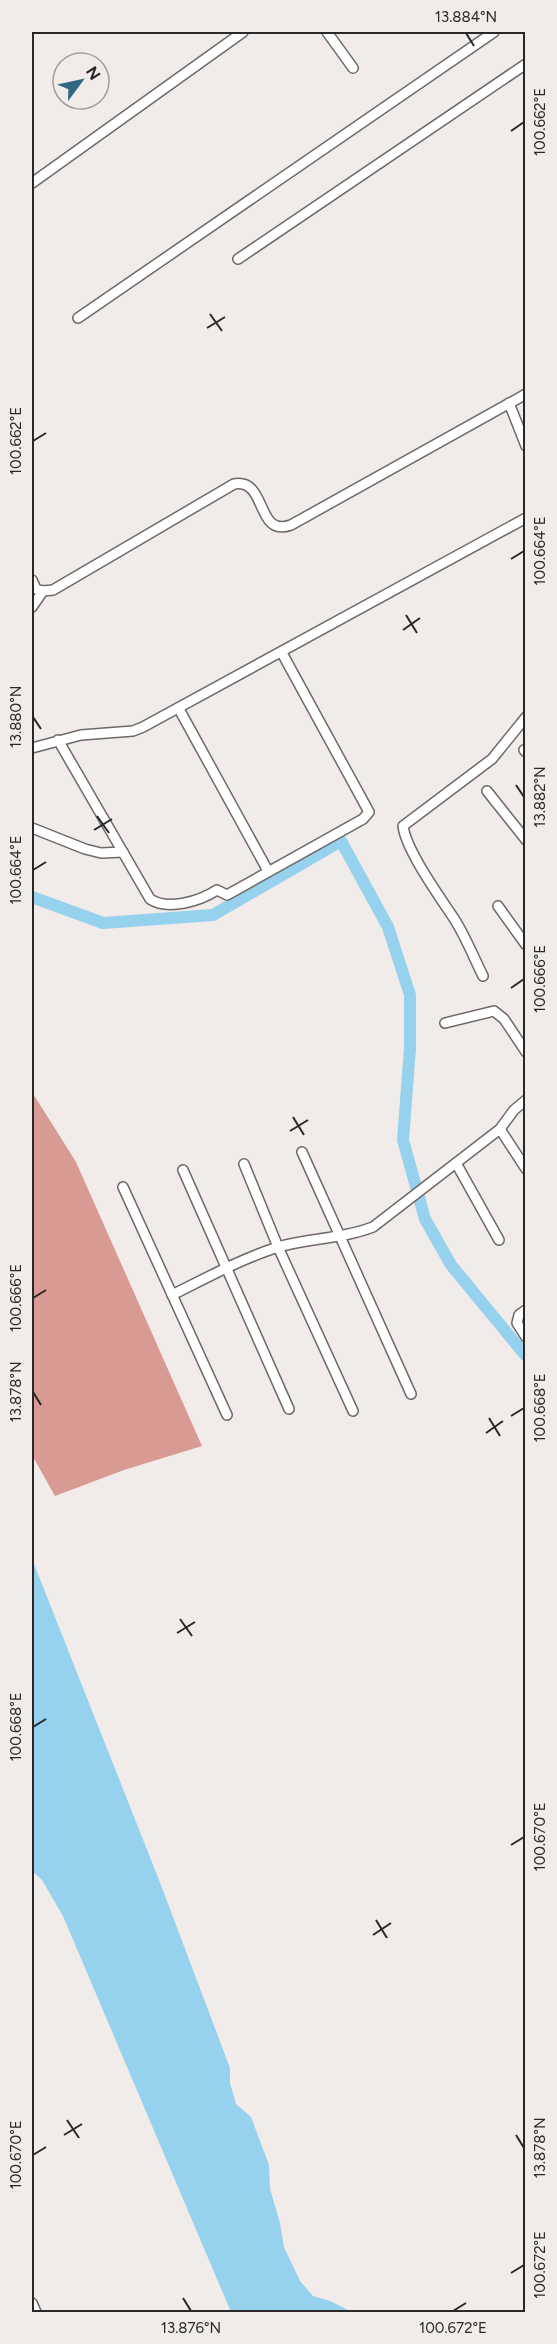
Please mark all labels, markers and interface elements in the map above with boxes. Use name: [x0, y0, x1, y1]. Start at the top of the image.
text: 13.884°N: [435, 8, 497, 26]
north arrow: [51, 51, 111, 111]
text: N: [82, 63, 104, 83]
text: 100.662°E: [531, 88, 549, 156]
text: 100.662°E: [7, 407, 25, 475]
text: 100.664°E: [531, 516, 549, 586]
text: 13.880°N: [7, 686, 25, 748]
text: 13.882°N: [531, 766, 549, 828]
text: 100.664°E: [7, 835, 25, 905]
text: 100.666°E: [531, 945, 549, 1013]
text: 100.666°E: [7, 1264, 25, 1332]
text: 13.878°N: [7, 1361, 25, 1423]
text: 100.668°E: [531, 1373, 549, 1443]
text: 100.668°E: [7, 1692, 25, 1762]
text: 100.670°E: [531, 1802, 549, 1872]
text: 13.878°N: [531, 2117, 549, 2179]
text: 100.670°E: [7, 2120, 25, 2190]
text: 100.672°E: [531, 2231, 549, 2299]
text: 13.876°N: [161, 2319, 221, 2337]
text: 100.672°E: [419, 2319, 487, 2337]

